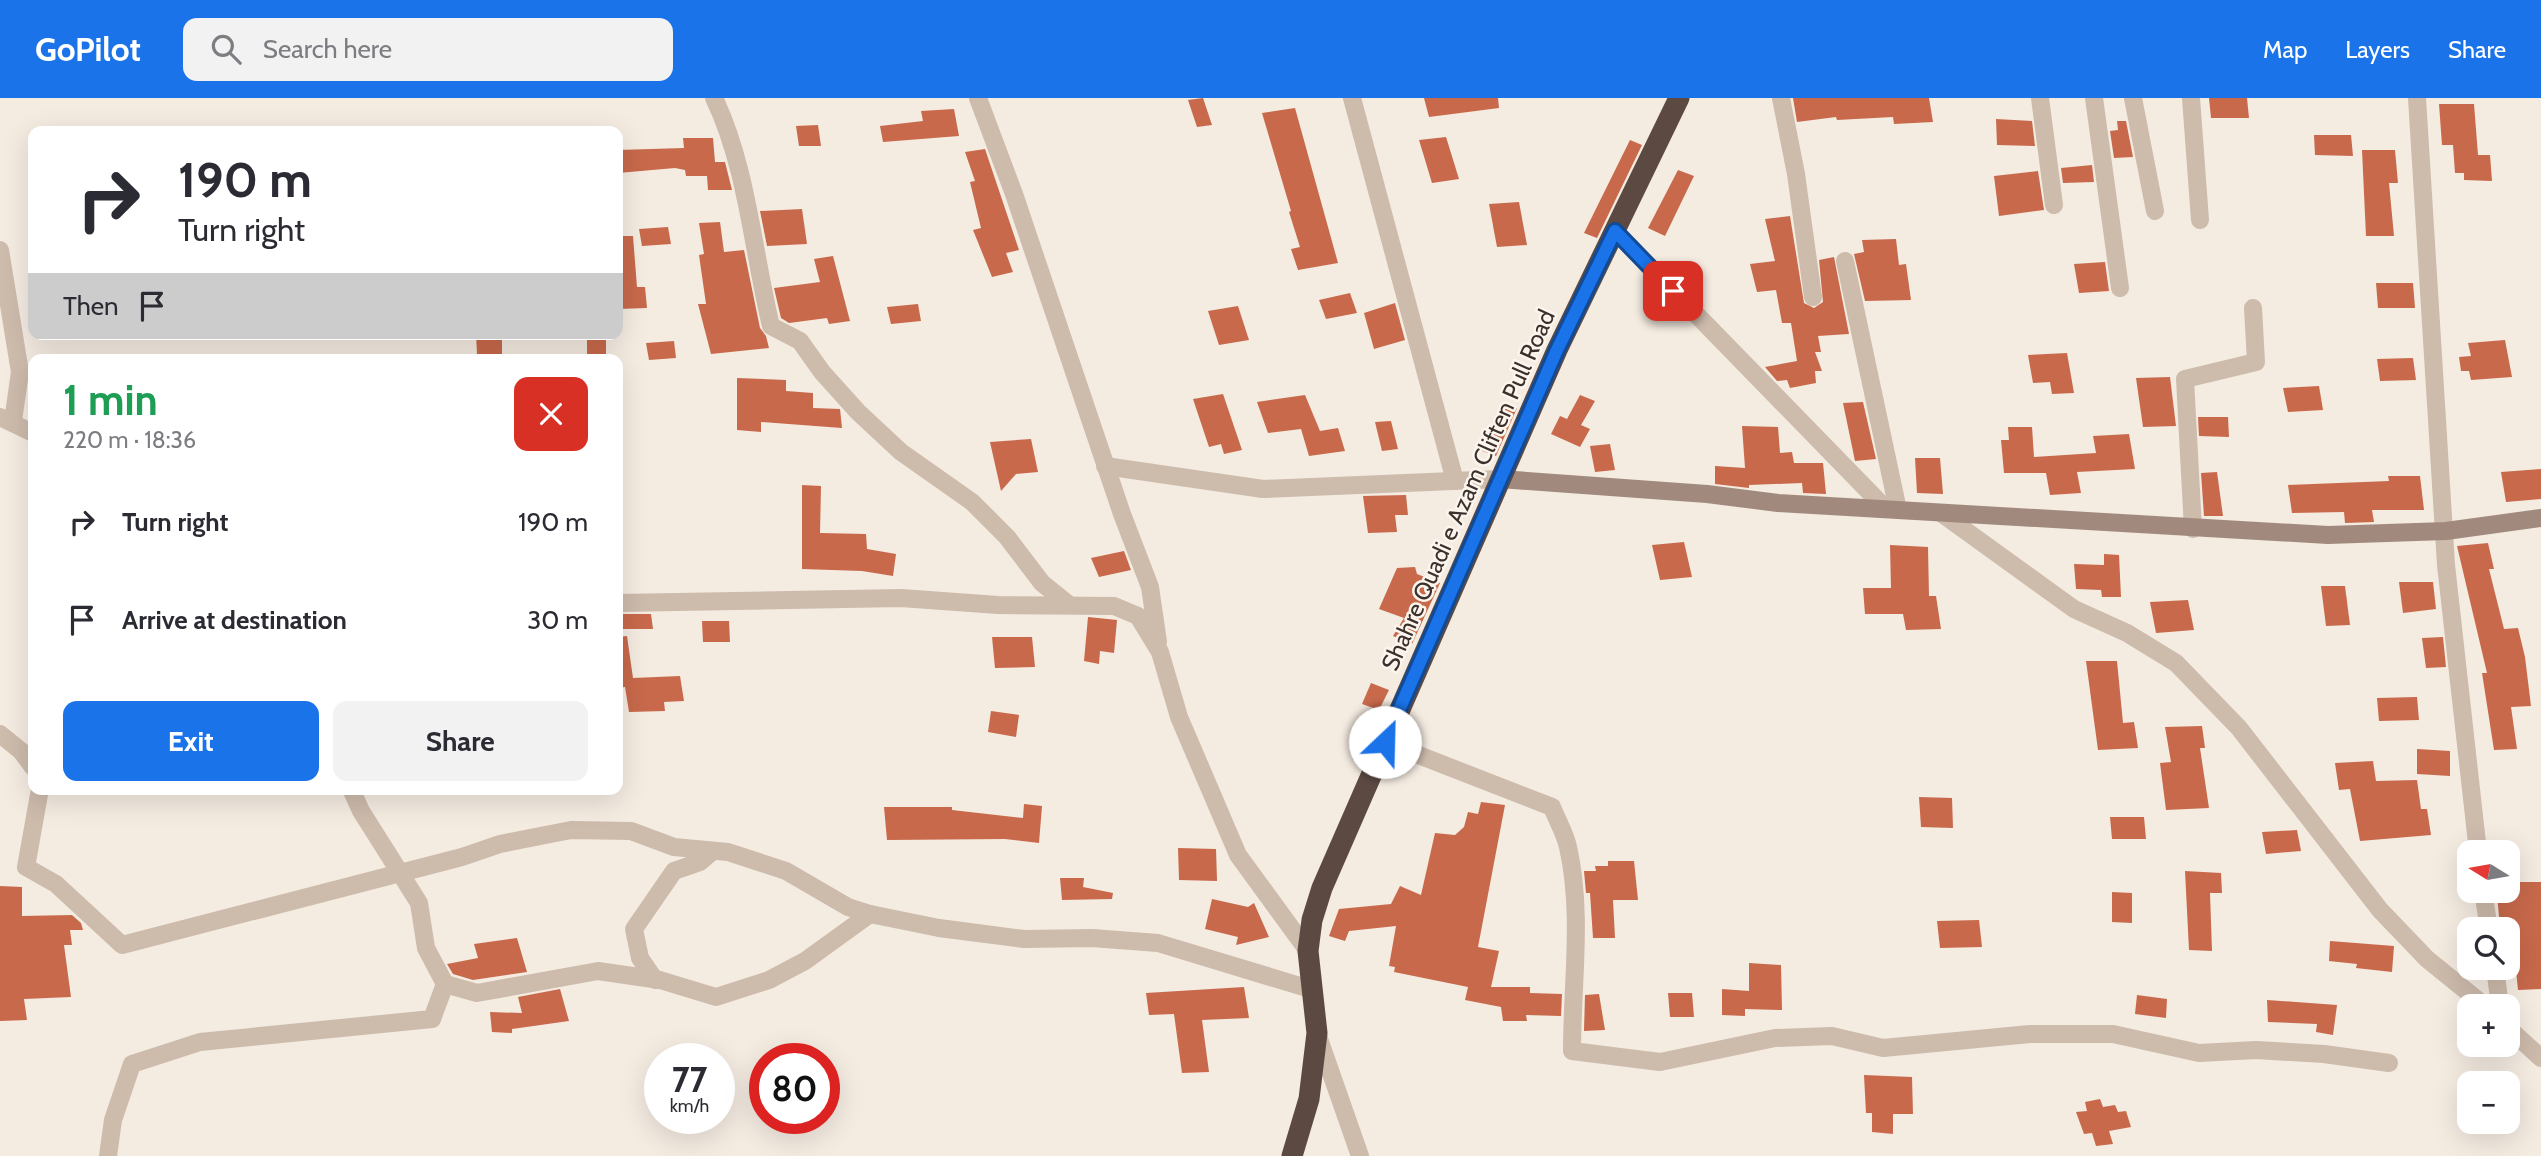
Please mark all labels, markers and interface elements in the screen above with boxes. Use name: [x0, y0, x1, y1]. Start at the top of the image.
search box: [183, 18, 673, 81]
text: GoPilot: [35, 29, 141, 69]
icon: search: [207, 30, 245, 68]
text: Search here: [263, 33, 392, 65]
text: Map: [2263, 35, 2307, 64]
text: Layers: [2345, 35, 2410, 64]
text: Share: [2448, 35, 2506, 64]
text: 190 m: [178, 150, 312, 209]
icon: right: [63, 154, 154, 245]
text: Turn right: [178, 210, 305, 249]
pin: [1643, 261, 1703, 321]
icon: arrive: [1654, 272, 1692, 310]
icon: arrive: [133, 287, 171, 325]
text: Then: [63, 290, 119, 322]
street label: Shahre Quadi e Azam Cliften Pull Road: [1375, 305, 1561, 675]
text: 1 min: [63, 374, 158, 426]
button: close: [514, 377, 588, 451]
text: 220 m · 18:36: [63, 426, 196, 454]
icon: right: [63, 503, 101, 541]
text: Turn right: [122, 506, 228, 538]
text: 190 m: [518, 506, 588, 538]
icon: arrive: [63, 601, 101, 639]
text: Arrive at destination: [122, 604, 347, 636]
text: 30 m: [527, 604, 588, 636]
button: Exit: [63, 701, 319, 781]
button: Share: [333, 701, 588, 781]
position arrow: [1348, 705, 1422, 779]
north arrow: [2457, 840, 2520, 903]
map controls: [2457, 840, 2520, 1134]
button: search: [2457, 917, 2520, 980]
button: +: [2457, 994, 2520, 1057]
speed limit sign: 80: [749, 1043, 840, 1134]
text: 77: [672, 1058, 707, 1101]
button: −: [2457, 1071, 2520, 1134]
text: km/h: [670, 1095, 709, 1117]

